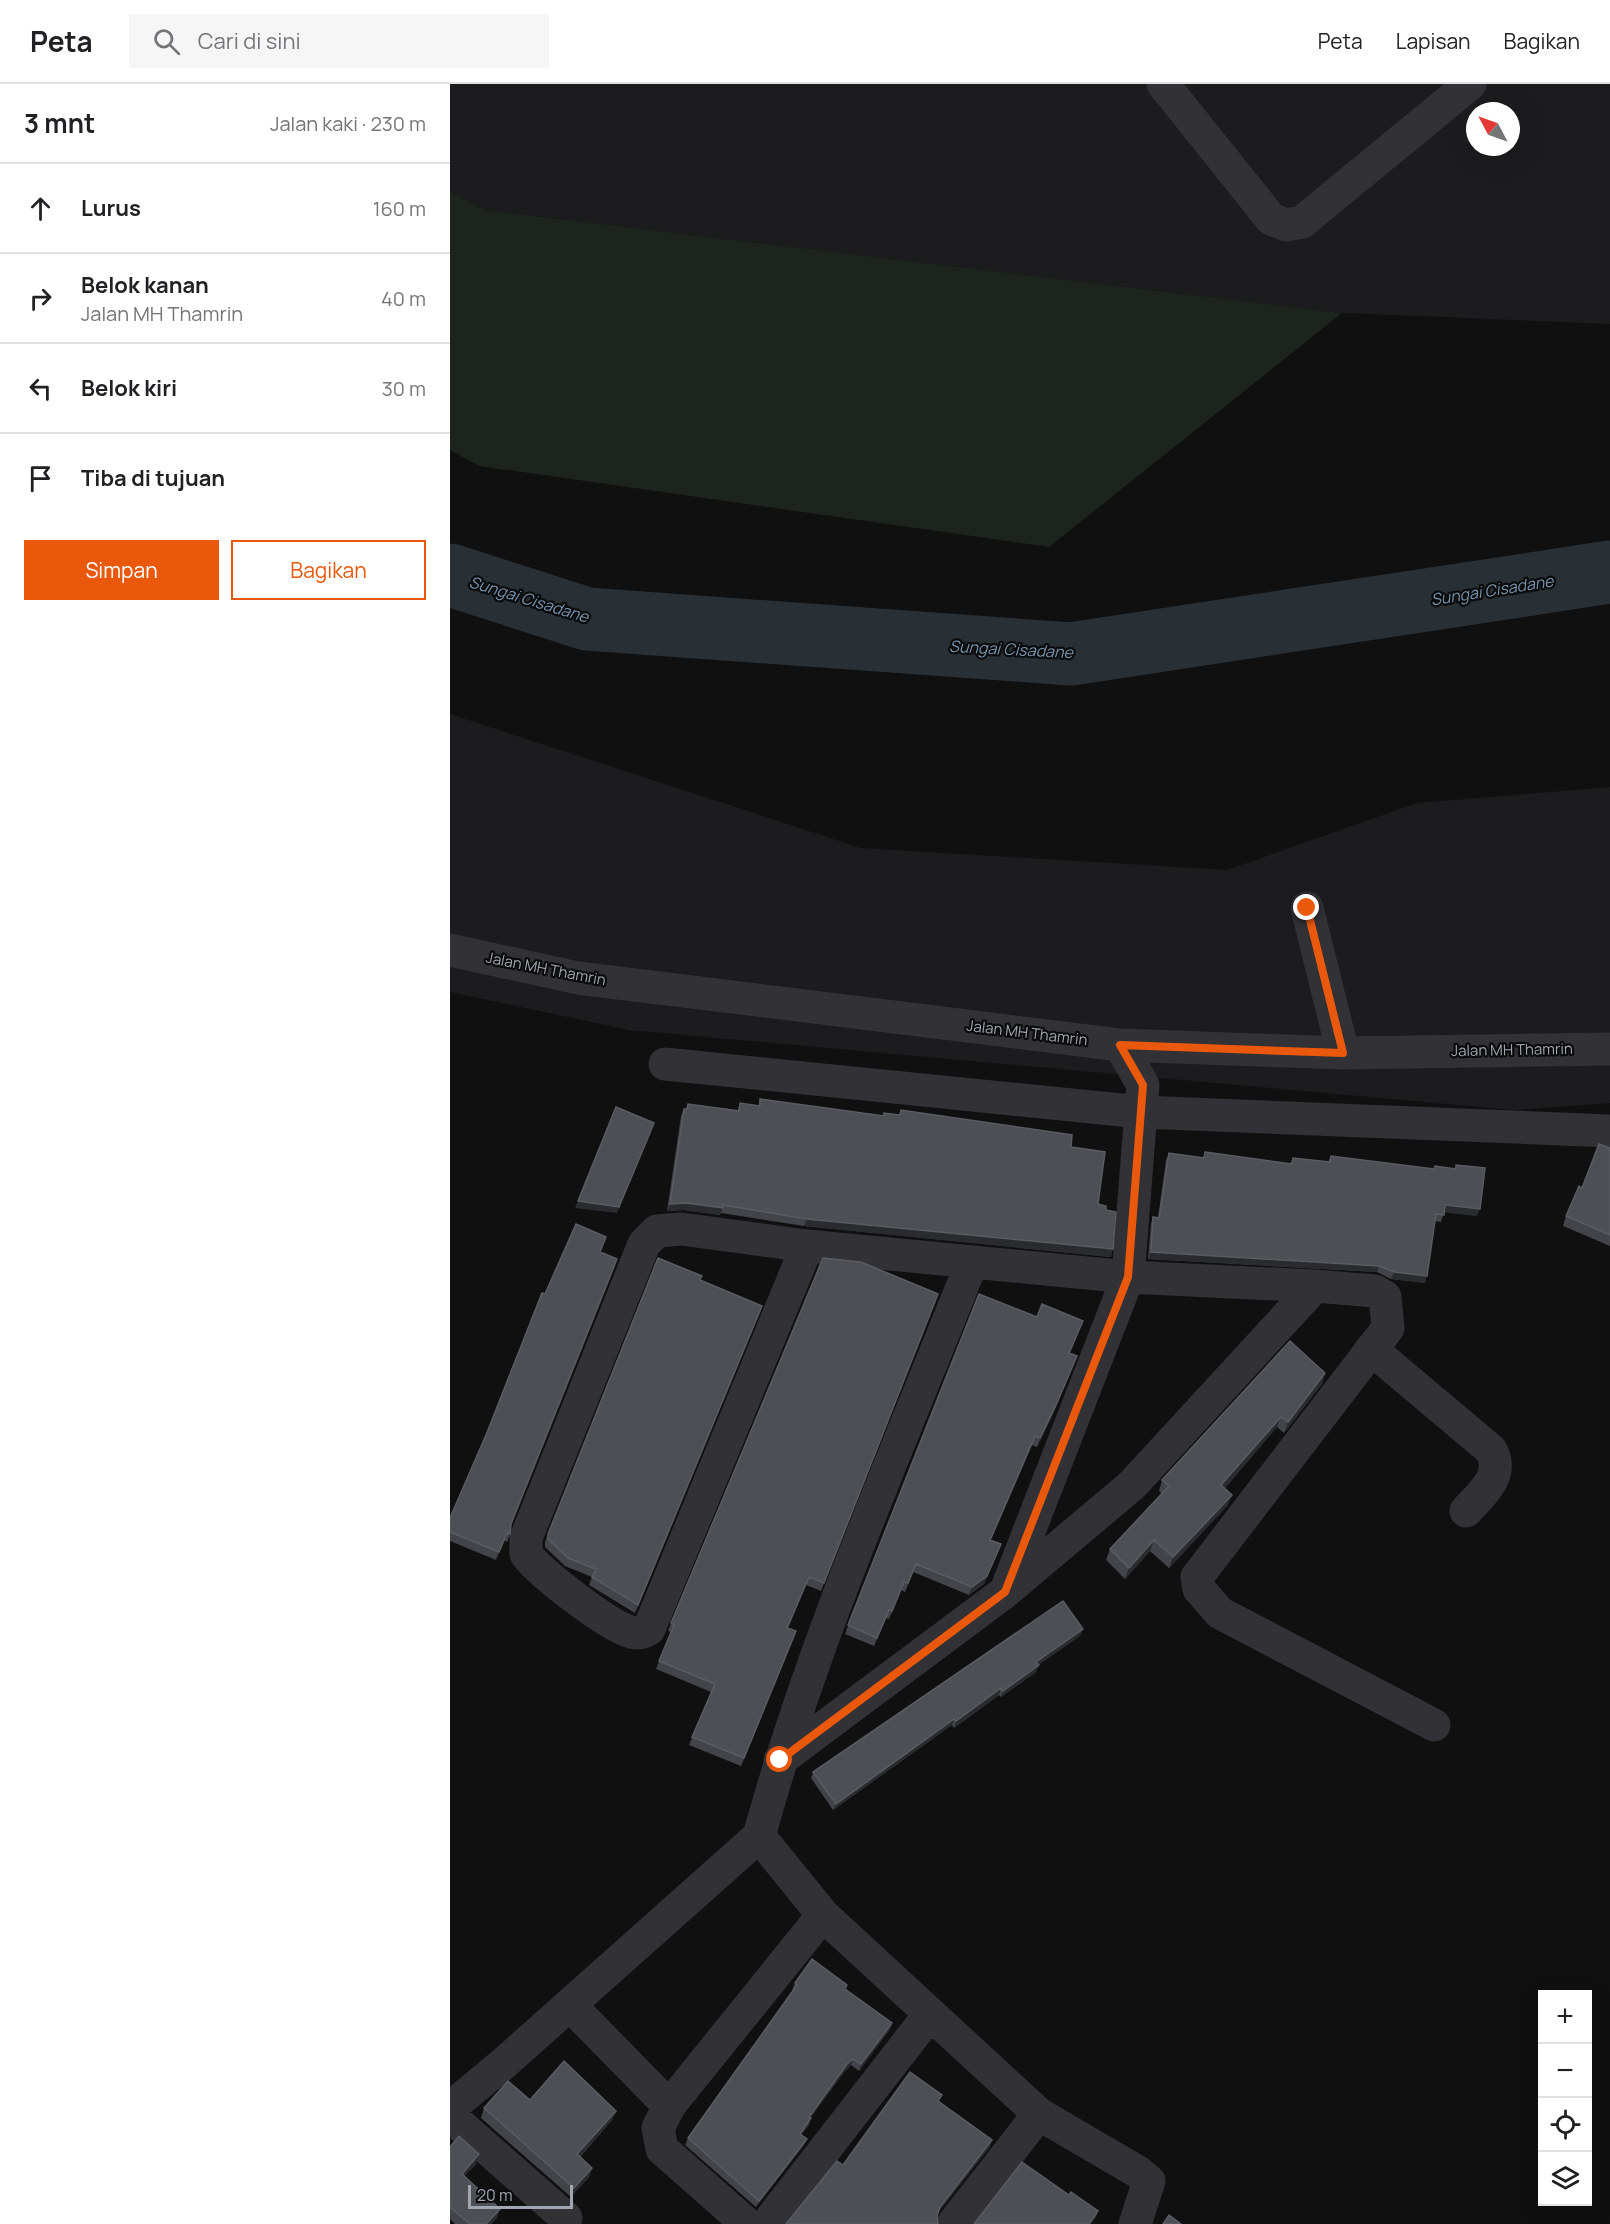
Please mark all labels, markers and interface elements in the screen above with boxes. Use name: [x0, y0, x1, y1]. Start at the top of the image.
search box: [129, 14, 549, 68]
text: Peta: [30, 22, 93, 60]
icon: search: [150, 25, 183, 58]
text: Cari di sini: [198, 26, 301, 56]
text: Peta: [1318, 27, 1363, 55]
text: Lapisan: [1396, 27, 1471, 55]
text: Bagikan: [1504, 27, 1580, 55]
north arrow: [1466, 102, 1520, 156]
text: 3 mnt: [24, 105, 95, 141]
text: Jalan kaki · 230 m: [270, 110, 426, 137]
icon: ahead: [24, 192, 57, 225]
text: Lurus: [81, 193, 141, 223]
text: 160 m: [373, 195, 426, 222]
text: Belok kanan: [81, 270, 209, 300]
icon: right: [24, 282, 57, 315]
text: 40 m: [381, 285, 426, 312]
text: Jalan MH Thamrin: [81, 300, 243, 327]
icon: left: [24, 372, 57, 405]
text: Belok kiri: [81, 373, 177, 403]
text: 30 m: [382, 375, 426, 402]
icon: arrive: [24, 462, 57, 495]
text: Tiba di tujuan: [81, 463, 225, 493]
button: Simpan: [24, 540, 219, 600]
button: Bagikan: [231, 540, 426, 600]
water label: Sungai Cisadane: [1429, 569, 1556, 611]
water label: Sungai Cisadane: [467, 570, 593, 628]
water label: Sungai Cisadane: [949, 635, 1075, 663]
route end: [1293, 894, 1319, 920]
street label: Jalan MH Thamrin: [484, 947, 608, 990]
street label: Jalan MH Thamrin: [965, 1015, 1089, 1050]
street label: Jalan MH Thamrin: [1451, 1038, 1573, 1061]
route start: [766, 1746, 792, 1772]
map controls: [1538, 1990, 1592, 2206]
button: +: [1538, 1990, 1592, 2044]
button: −: [1538, 2044, 1592, 2098]
button: locate: [1538, 2098, 1592, 2152]
button: layers: [1538, 2152, 1592, 2206]
scale bar: [468, 2182, 573, 2210]
text: 20 m: [477, 2184, 513, 2206]

